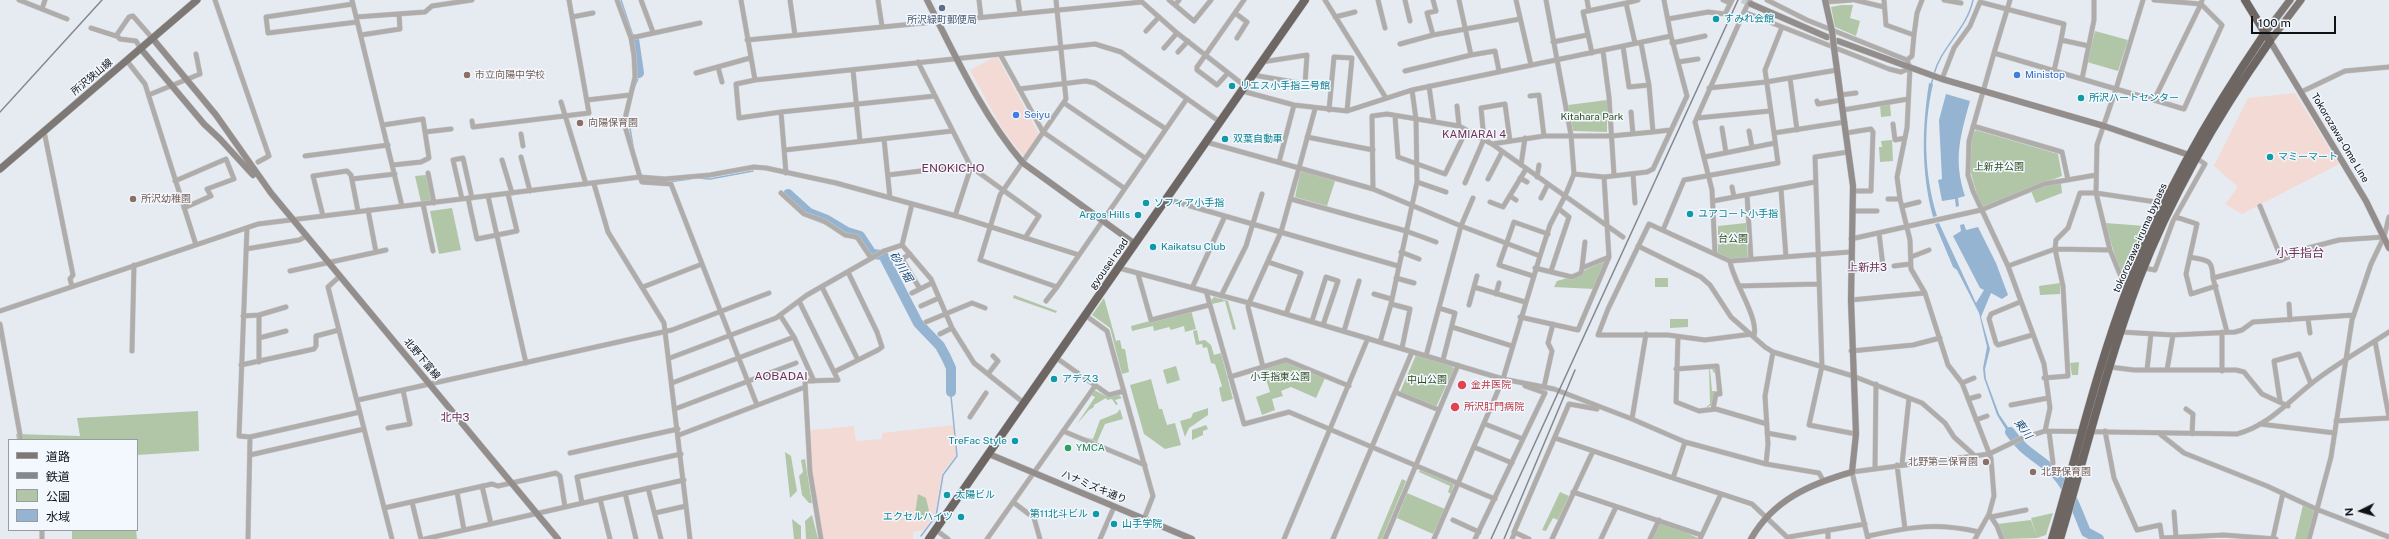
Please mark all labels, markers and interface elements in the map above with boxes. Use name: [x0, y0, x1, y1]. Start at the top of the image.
marker: 所沢緑町郵便局: [937, 3, 947, 13]
scale bar: [2253, 8, 2338, 34]
place label: すみれ会館: [1724, 13, 1774, 25]
place label: 所沢緑町郵便局: [907, 14, 977, 26]
marker: すみれ会館: [1711, 14, 1721, 24]
text: 100 m: [2258, 16, 2291, 30]
street label: 所沢狭山線: [69, 56, 115, 98]
place label: 市立向陽中学校: [475, 69, 545, 81]
place label: Ministop: [2025, 69, 2065, 81]
marker: 市立向陽中学校: [462, 70, 472, 80]
marker: Ministop: [2012, 70, 2022, 80]
place label: リエス小手指三号館: [1240, 80, 1330, 92]
marker: リエス小手指三号館: [1227, 81, 1237, 91]
street label: Tokorozawa-Ome Line: [2309, 91, 2371, 185]
place label: 所沢ハートセンター: [2089, 92, 2179, 104]
marker: 所沢ハートセンター: [2076, 93, 2086, 103]
place label: Seiyu: [1024, 109, 1050, 121]
marker: Seiyu: [1011, 110, 1021, 120]
park label: Kitahara Park: [1561, 111, 1623, 123]
place label: 向陽保育園: [588, 117, 638, 129]
marker: 向陽保育園: [575, 118, 585, 128]
district label: KAMIARAI 4: [1437, 128, 1511, 142]
place label: 双葉自動車: [1233, 133, 1283, 145]
marker: 双葉自動車: [1220, 134, 1230, 144]
place label: マミーマート: [2278, 151, 2338, 163]
marker: マミーマート: [2265, 152, 2275, 162]
district label: ENOKICHO: [917, 161, 989, 175]
park label: 上新井公園: [1974, 161, 2024, 173]
street label: tokorozawa-iruma bypass: [2110, 181, 2170, 295]
place label: 所沢幼稚園: [141, 193, 191, 205]
marker: 所沢幼稚園: [128, 194, 138, 204]
place label: ソフィア小手指: [1154, 197, 1224, 209]
marker: ソフィア小手指: [1141, 198, 1151, 208]
place label: ユアコート小手指: [1698, 208, 1778, 220]
place label: Argos Hills: [1079, 209, 1130, 221]
marker: ユアコート小手指: [1685, 209, 1695, 219]
marker: Argos Hills: [1133, 210, 1143, 220]
park label: 台公園: [1718, 233, 1748, 245]
street label: gyousei road: [1087, 236, 1131, 292]
place label: Kaikatsu Club: [1161, 241, 1225, 253]
marker: Kaikatsu Club: [1148, 242, 1158, 252]
district label: 小手指台: [2276, 246, 2324, 260]
water label: 砂川堀: [887, 249, 915, 285]
district label: 上新井3: [1847, 261, 1887, 275]
street label: 北野下富線: [401, 336, 443, 382]
district label: AOBADAI: [751, 369, 811, 383]
park label: 小手指東公園: [1250, 371, 1310, 383]
place label: アデス3: [1062, 373, 1098, 385]
marker: アデス3: [1049, 374, 1059, 384]
park label: 中山公園: [1407, 374, 1447, 386]
marker: 金井医院: [1456, 379, 1468, 391]
place label: 金井医院: [1471, 379, 1511, 391]
marker: 所沢肛門病院: [1449, 401, 1461, 413]
place label: 所沢肛門病院: [1464, 401, 1524, 413]
district label: 北中3: [441, 411, 469, 425]
water label: 東川: [2011, 416, 2035, 442]
place label: TreFac Style: [949, 435, 1007, 447]
marker: TreFac Style: [1010, 436, 1020, 446]
legend: [8, 439, 138, 531]
place label: YMCA: [1076, 442, 1105, 454]
marker: YMCA: [1063, 443, 1073, 453]
text: 道路: [46, 450, 70, 464]
place label: 北野第二保育園: [1908, 456, 1978, 468]
marker: 北野第二保育園: [1981, 457, 1991, 467]
place label: 北野保育園: [2041, 466, 2091, 478]
marker: 北野保育園: [2028, 467, 2038, 477]
street label: ハナミズキ通り: [1059, 468, 1129, 506]
text: 鉄道: [46, 470, 70, 484]
place label: 太陽ビル: [955, 489, 995, 501]
text: 公園: [46, 490, 70, 504]
marker: 太陽ビル: [942, 490, 952, 500]
north arrow: [2341, 491, 2381, 531]
text: N: [2343, 507, 2355, 517]
place label: 第11北斗ビル: [1030, 508, 1088, 520]
marker: 第11北斗ビル: [1091, 509, 1101, 519]
text: 水域: [46, 510, 70, 524]
place label: エクセルハイツ: [883, 511, 953, 523]
marker: エクセルハイツ: [956, 512, 966, 522]
place label: 山手学院: [1122, 518, 1162, 530]
marker: 山手学院: [1109, 519, 1119, 529]

